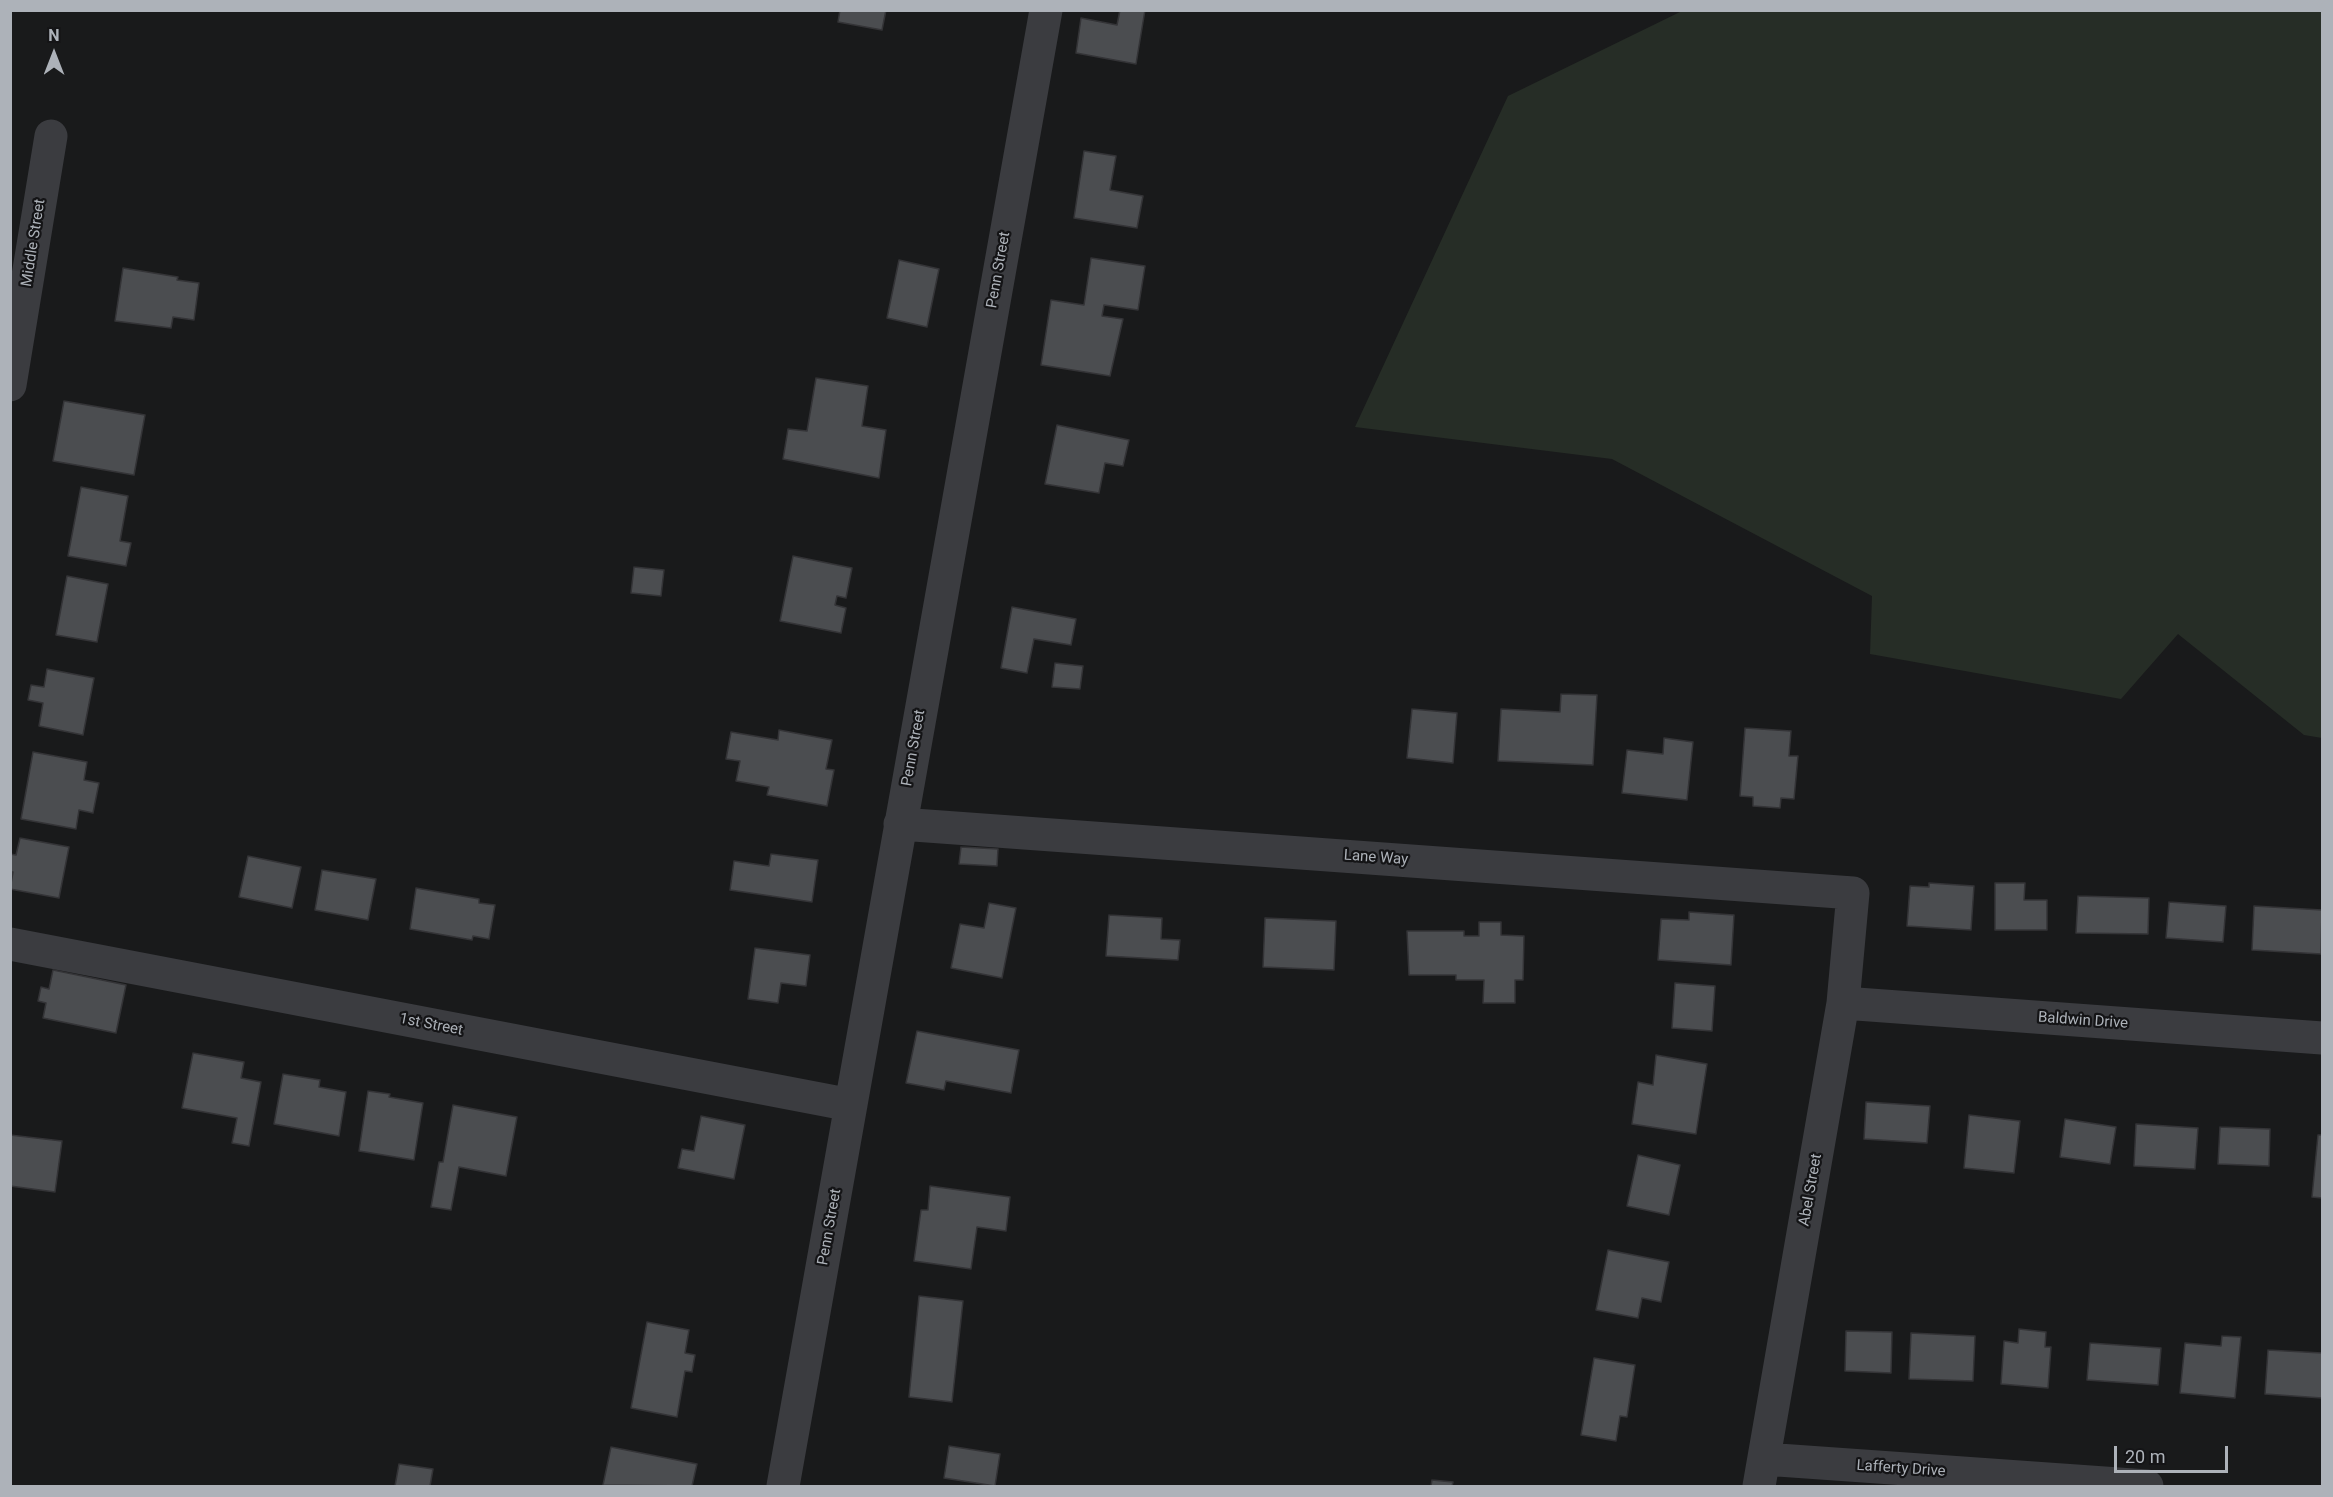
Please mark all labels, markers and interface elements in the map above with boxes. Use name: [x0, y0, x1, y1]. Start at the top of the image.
north arrow: [24, 24, 84, 84]
text: N: [48, 26, 60, 45]
street label: Middle Street: [18, 198, 50, 288]
street label: Penn Street: [983, 230, 1015, 310]
street label: Penn Street: [898, 708, 930, 788]
street label: Lane Way: [1343, 847, 1409, 869]
street label: Baldwin Drive: [2037, 1009, 2129, 1033]
street label: 1st Street: [398, 1010, 464, 1040]
street label: Abel Street: [1796, 1152, 1826, 1228]
street label: Penn Street: [814, 1187, 846, 1267]
scale bar: [2117, 1434, 2231, 1472]
text: 20 m: [2125, 1446, 2165, 1467]
street label: Lafferty Drive: [1856, 1457, 1946, 1481]

